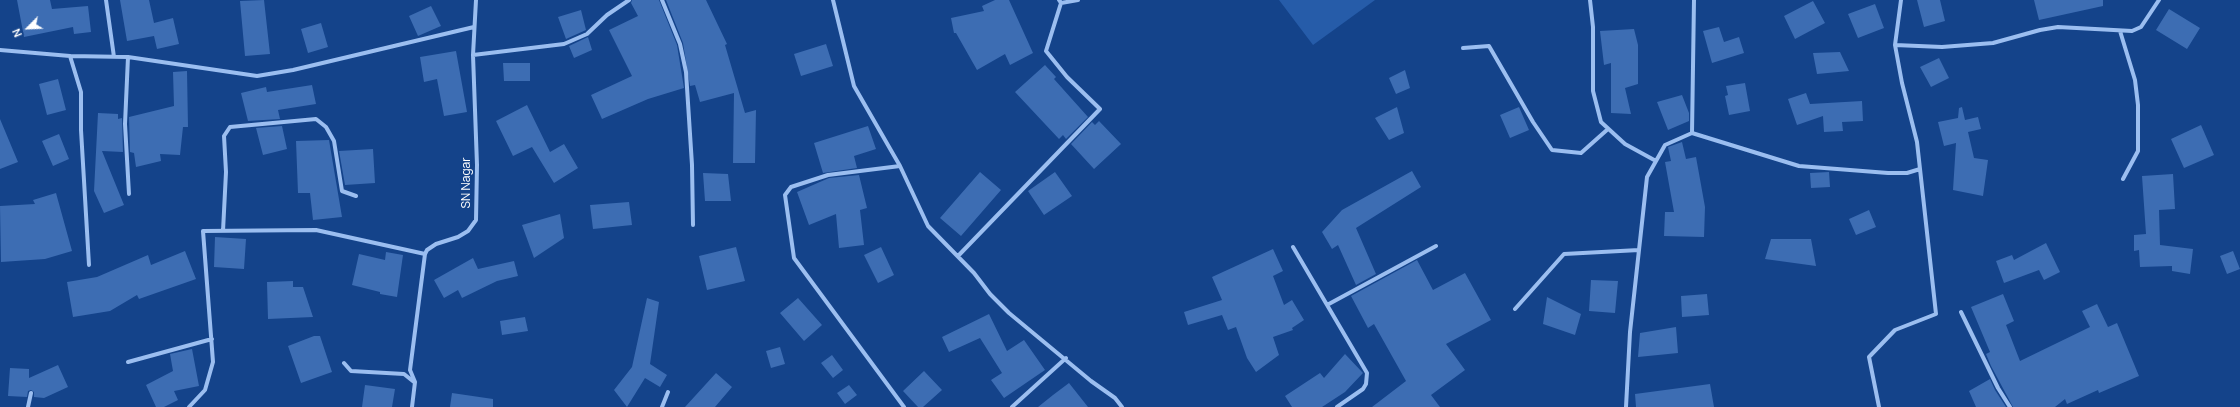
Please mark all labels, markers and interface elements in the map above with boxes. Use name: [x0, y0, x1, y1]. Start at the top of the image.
north arrow: [8, 8, 48, 48]
text: N: [8, 26, 25, 40]
street label: SN Nagar: [460, 158, 474, 208]

